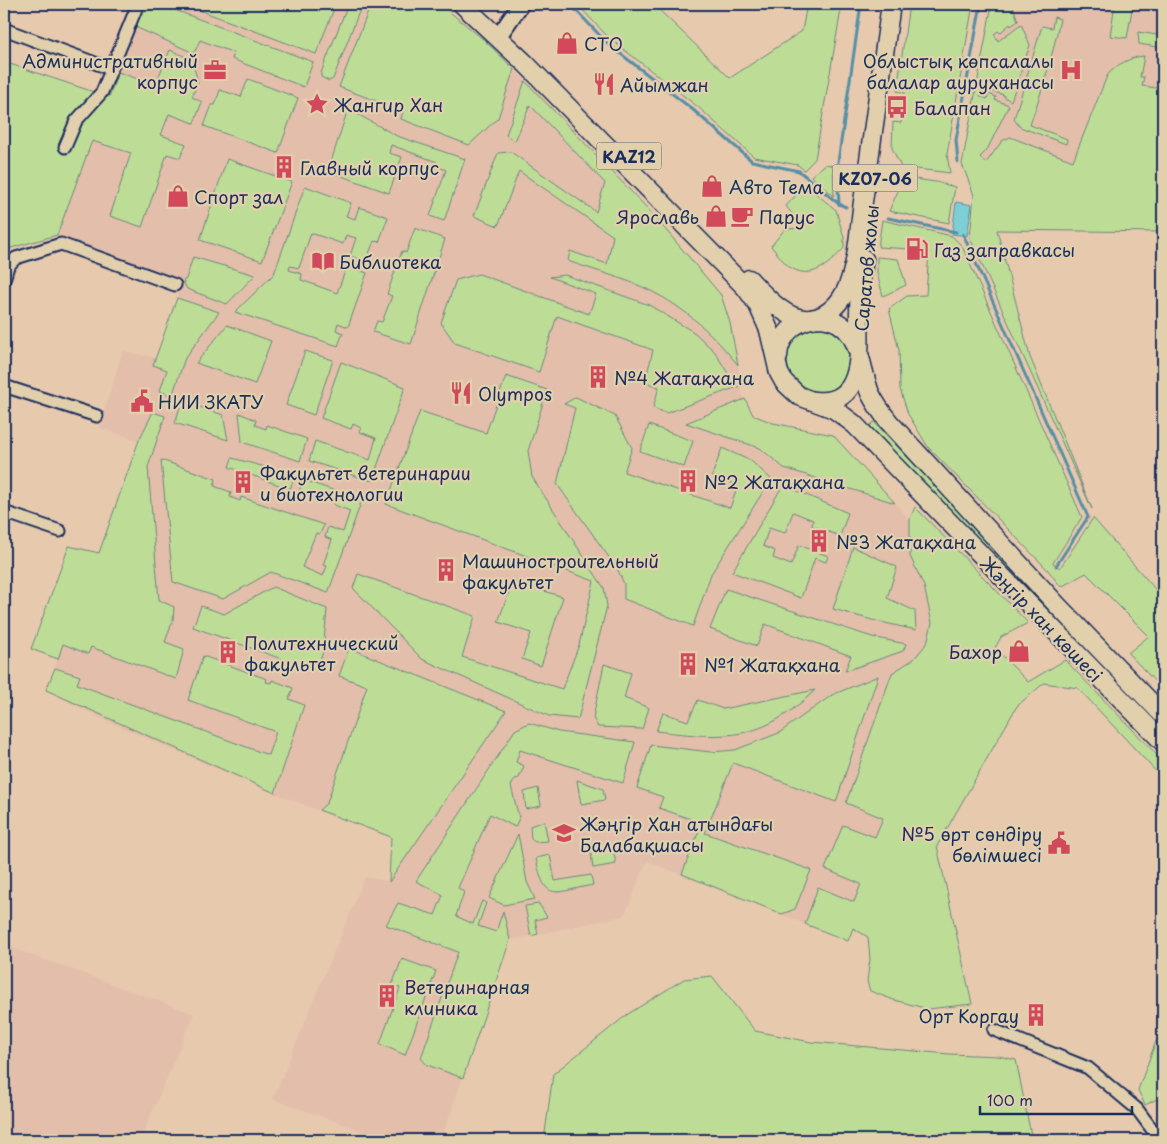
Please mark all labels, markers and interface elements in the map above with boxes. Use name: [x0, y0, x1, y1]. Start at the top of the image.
shop icon: СТО: [554, 30, 580, 56]
place label: СТО: [584, 30, 623, 57]
place label: Административный корпус: [22, 47, 198, 95]
place label: Облыстық көпсалалы балалар ауруханасы: [863, 47, 1054, 95]
office icon: Административный корпус: [202, 57, 228, 83]
hospital icon: Облыстық көпсалалы балалар ауруханасы: [1058, 57, 1084, 83]
restaurant icon: Айымжан: [591, 71, 617, 97]
place label: Айымжан: [620, 71, 709, 98]
place icon: Жангир Хан: [304, 91, 330, 117]
place label: Жангир Хан: [333, 91, 443, 118]
bus stop icon: Балапан: [884, 94, 910, 120]
place label: Балапан: [914, 94, 991, 121]
road number: KAZ12: [596, 142, 662, 170]
building icon: Главный корпус: [271, 154, 297, 180]
place label: Главный корпус: [300, 154, 439, 181]
road number: KZ07-06: [832, 164, 918, 192]
shop icon: Авто Тема: [699, 173, 725, 199]
place label: Авто Тема: [729, 173, 824, 200]
shop icon: Спорт зал: [165, 183, 191, 209]
place label: Спорт зал: [194, 183, 284, 210]
place label: Ярославь: [616, 203, 699, 230]
shop icon: Ярославь: [703, 203, 729, 229]
cafe icon: Парус: [729, 203, 755, 229]
place label: Парус: [759, 203, 815, 230]
street label: Саратов жолы: [847, 203, 885, 333]
fuel station icon: Газ заправкасы: [904, 236, 930, 262]
place label: Газ заправкасы: [934, 236, 1075, 263]
library icon: Библиотека: [310, 248, 336, 274]
place label: Библиотека: [339, 248, 442, 275]
building icon: №4 Жатақхана: [585, 364, 611, 390]
place label: №4 Жатақхана: [614, 364, 755, 391]
restaurant icon: Olympos: [448, 380, 474, 406]
place label: Olympos: [478, 380, 552, 407]
public building icon: НИИ ЗКАТУ: [129, 388, 155, 414]
place label: НИИ ЗКАТУ: [158, 388, 264, 415]
place label: Факультет ветеринарии и биотехнологии: [260, 459, 471, 507]
building icon: №2 Жатақхана: [675, 468, 701, 494]
place label: №2 Жатақхана: [704, 468, 846, 495]
building icon: Факультет ветеринарии и биотехнологии: [230, 469, 256, 495]
building icon: №3 Жатақхана: [806, 528, 832, 554]
place label: №3 Жатақхана: [836, 528, 977, 555]
place label: Машиностроительный факультет: [462, 547, 659, 595]
street label: Жәңгір хан көшесі: [974, 549, 1109, 688]
building icon: Машиностроительный факультет: [433, 557, 459, 583]
place label: Политехнический факультет: [244, 629, 399, 677]
place label: Бахор: [949, 638, 1002, 665]
shop icon: Бахор: [1006, 638, 1032, 664]
building icon: Политехнический факультет: [215, 639, 241, 665]
building icon: №1 Жатақхана: [675, 651, 701, 677]
place label: №1 Жатақхана: [704, 651, 841, 678]
place label: Жәңгір Хан атындағы Балабақшасы: [579, 810, 773, 858]
school or university icon: Жәңгір Хан атындағы Балабақшасы: [551, 820, 577, 846]
place label: №5 өрт сөндіру бөлімшесі: [901, 820, 1042, 868]
public building icon: №5 өрт сөндіру бөлімшесі: [1046, 830, 1072, 856]
place label: Ветеринарная клиника: [404, 973, 530, 1021]
building icon: Ветеринарная клиника: [374, 983, 400, 1009]
place label: Орт Коргау: [918, 1002, 1019, 1029]
building icon: Орт Коргау: [1023, 1002, 1049, 1028]
scale bar: [980, 1084, 1132, 1116]
text: 100 m: [987, 1088, 1033, 1111]

